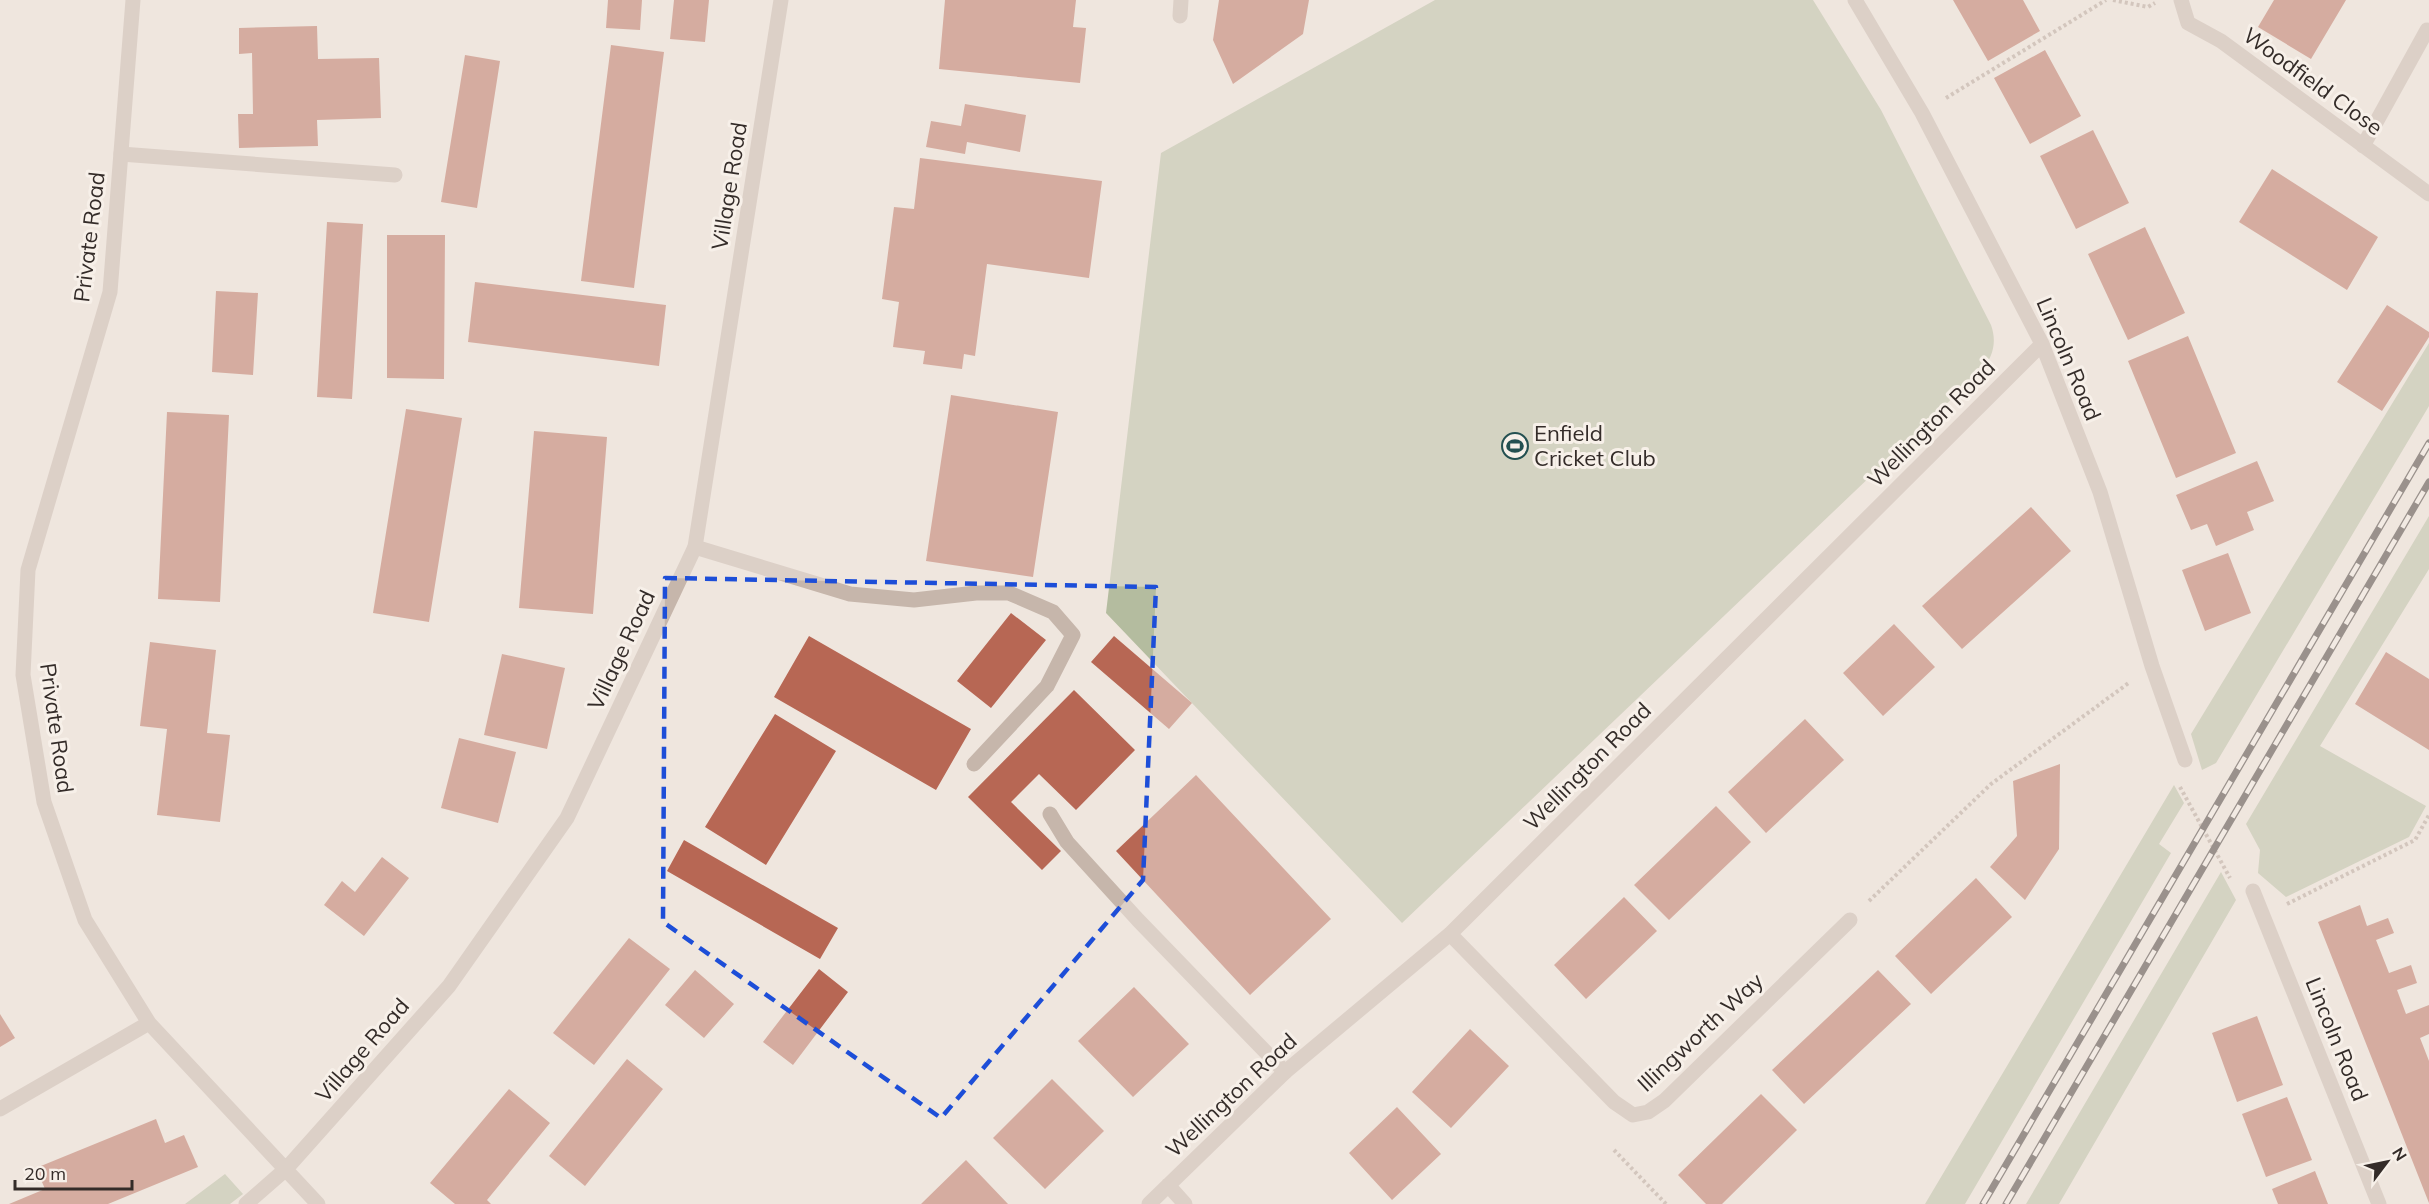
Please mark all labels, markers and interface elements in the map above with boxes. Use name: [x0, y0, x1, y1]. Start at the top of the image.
street label: Woodfield Close: [2238, 21, 2388, 141]
street label: Village Road: [705, 120, 753, 252]
street label: Private Road: [67, 170, 111, 304]
street label: Lincoln Road: [2030, 293, 2108, 425]
street label: Wellington Road: [1861, 353, 2001, 493]
place label: Enfield Cricket Club: [1534, 419, 1656, 472]
sports icon: Enfield Cricket Club: [1500, 431, 1530, 461]
street label: Village Road: [581, 586, 661, 714]
street label: Private Road: [34, 661, 80, 795]
street label: Wellington Road: [1517, 696, 1657, 836]
street label: Illingworth Way: [1631, 966, 1769, 1097]
street label: Lincoln Road: [2299, 973, 2375, 1105]
street label: Village Road: [309, 992, 415, 1108]
street label: Wellington Road: [1159, 1027, 1303, 1163]
north arrow: [2357, 1132, 2417, 1192]
text: N: [2388, 1144, 2411, 1164]
scale bar: [15, 1153, 132, 1191]
text: 20 m: [24, 1162, 66, 1185]

